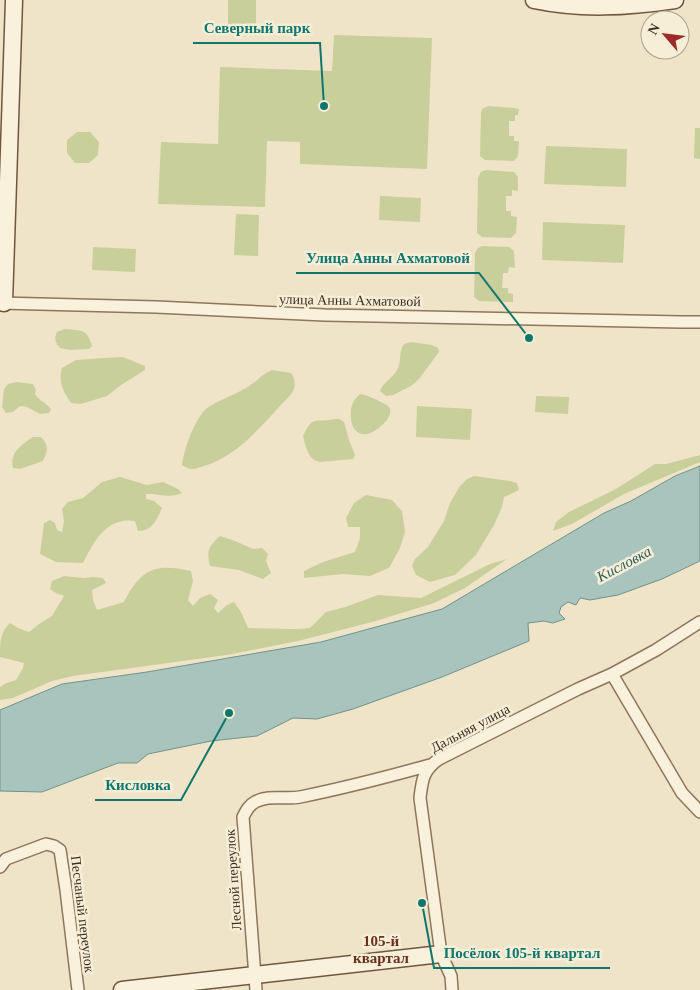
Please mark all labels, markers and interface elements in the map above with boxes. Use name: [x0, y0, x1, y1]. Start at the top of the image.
north arrow: [640, 10, 690, 60]
callout: Северный парк: [193, 13, 320, 43]
text: Северный парк: [204, 20, 311, 36]
text: N: [645, 21, 663, 37]
callout: Улица Анны Ахматовой: [296, 243, 479, 273]
text: Улица Анны Ахматовой: [306, 250, 470, 266]
street label: улица Анны Ахматовой: [279, 292, 421, 309]
water label: Кисловка: [593, 543, 654, 585]
street label: Дальняя улица: [428, 701, 513, 756]
callout: Кисловка: [95, 770, 181, 800]
text: Кисловка: [105, 777, 171, 793]
street label: Лесной переулок: [222, 829, 245, 931]
street label: Песчаный переулок: [68, 855, 97, 973]
district label: 105-й квартал: [353, 933, 410, 966]
callout: Посёлок 105-й квартал: [434, 938, 610, 968]
text: Посёлок 105-й квартал: [444, 945, 601, 961]

